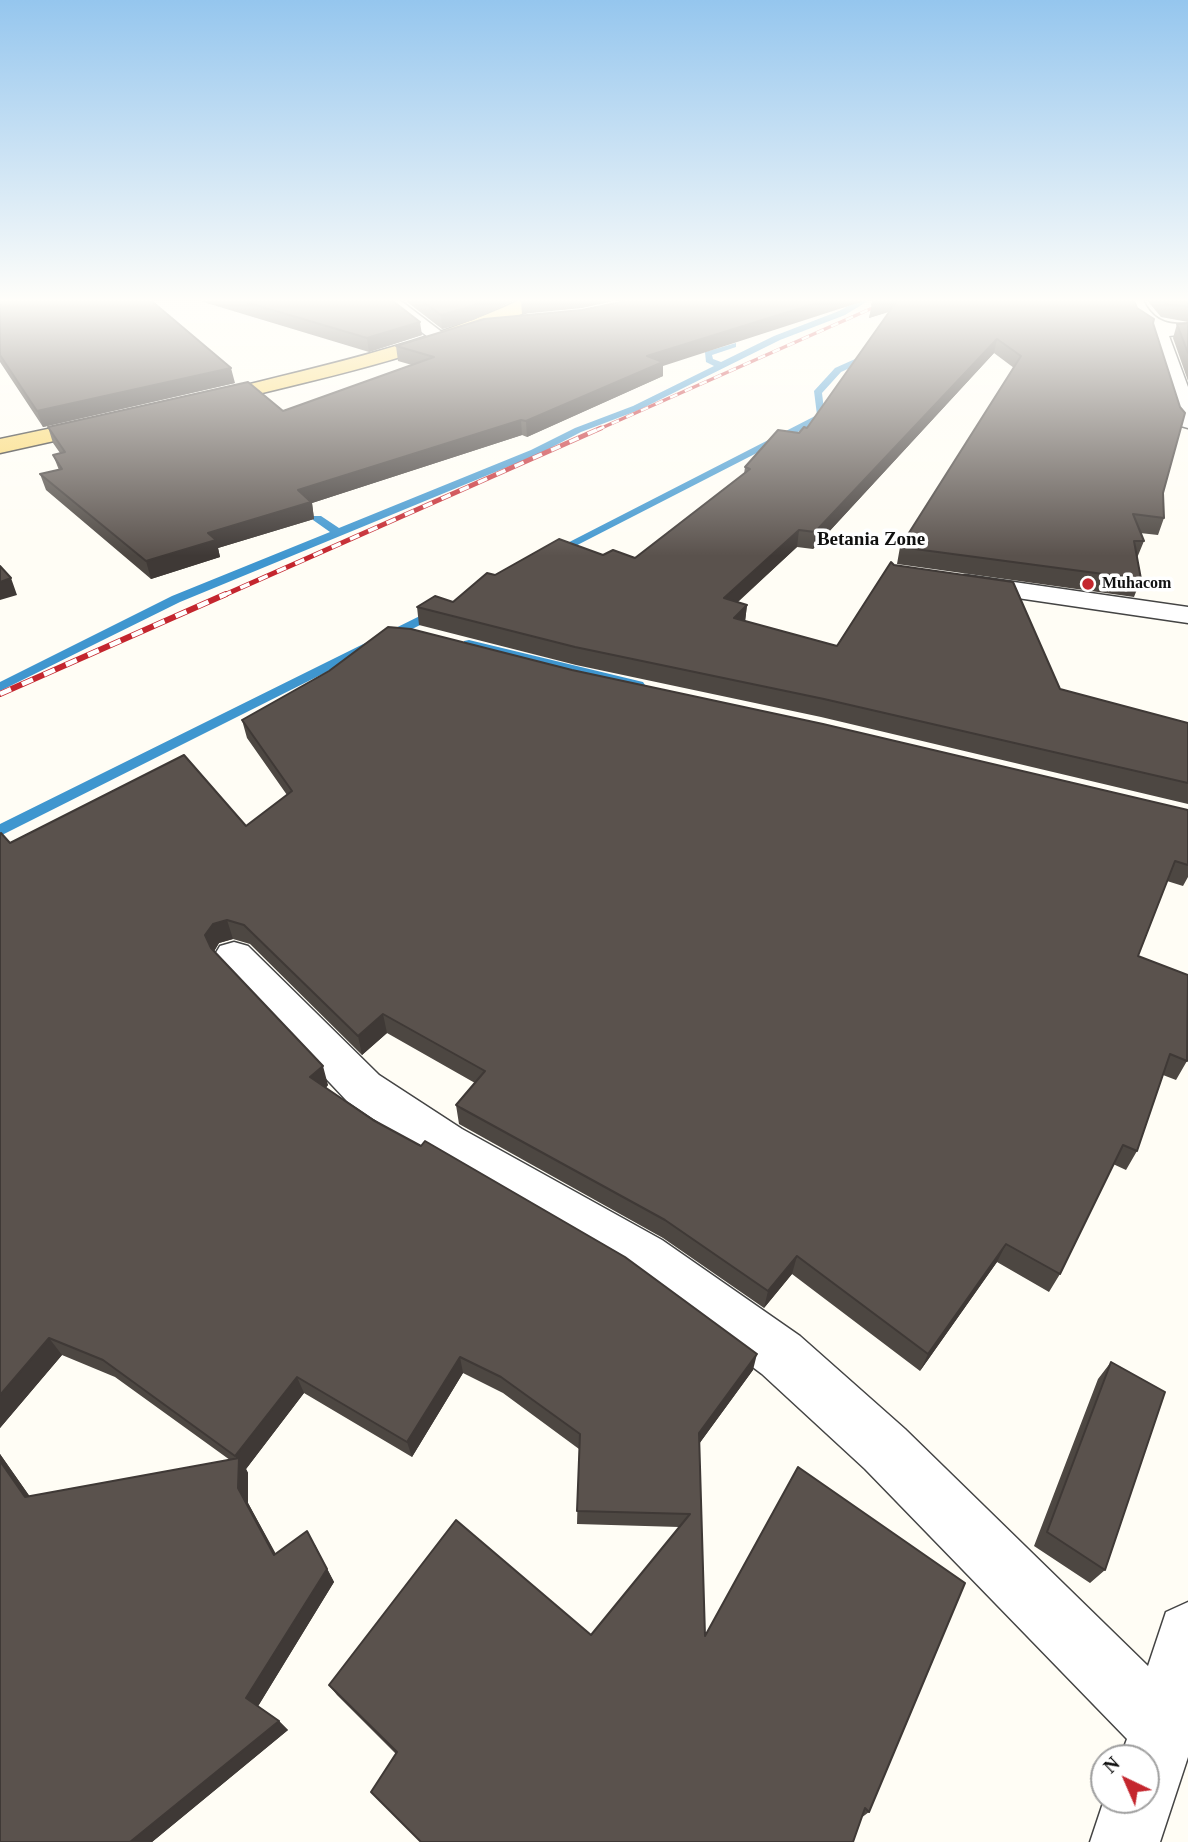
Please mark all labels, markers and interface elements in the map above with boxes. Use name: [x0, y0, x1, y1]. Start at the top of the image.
district label: Betania Zone: [817, 529, 925, 551]
place label: Muhacom: [1102, 574, 1171, 594]
marker: Muhacom: [1080, 576, 1096, 592]
north arrow: [1090, 1744, 1160, 1814]
text: N: [1099, 1753, 1124, 1777]

